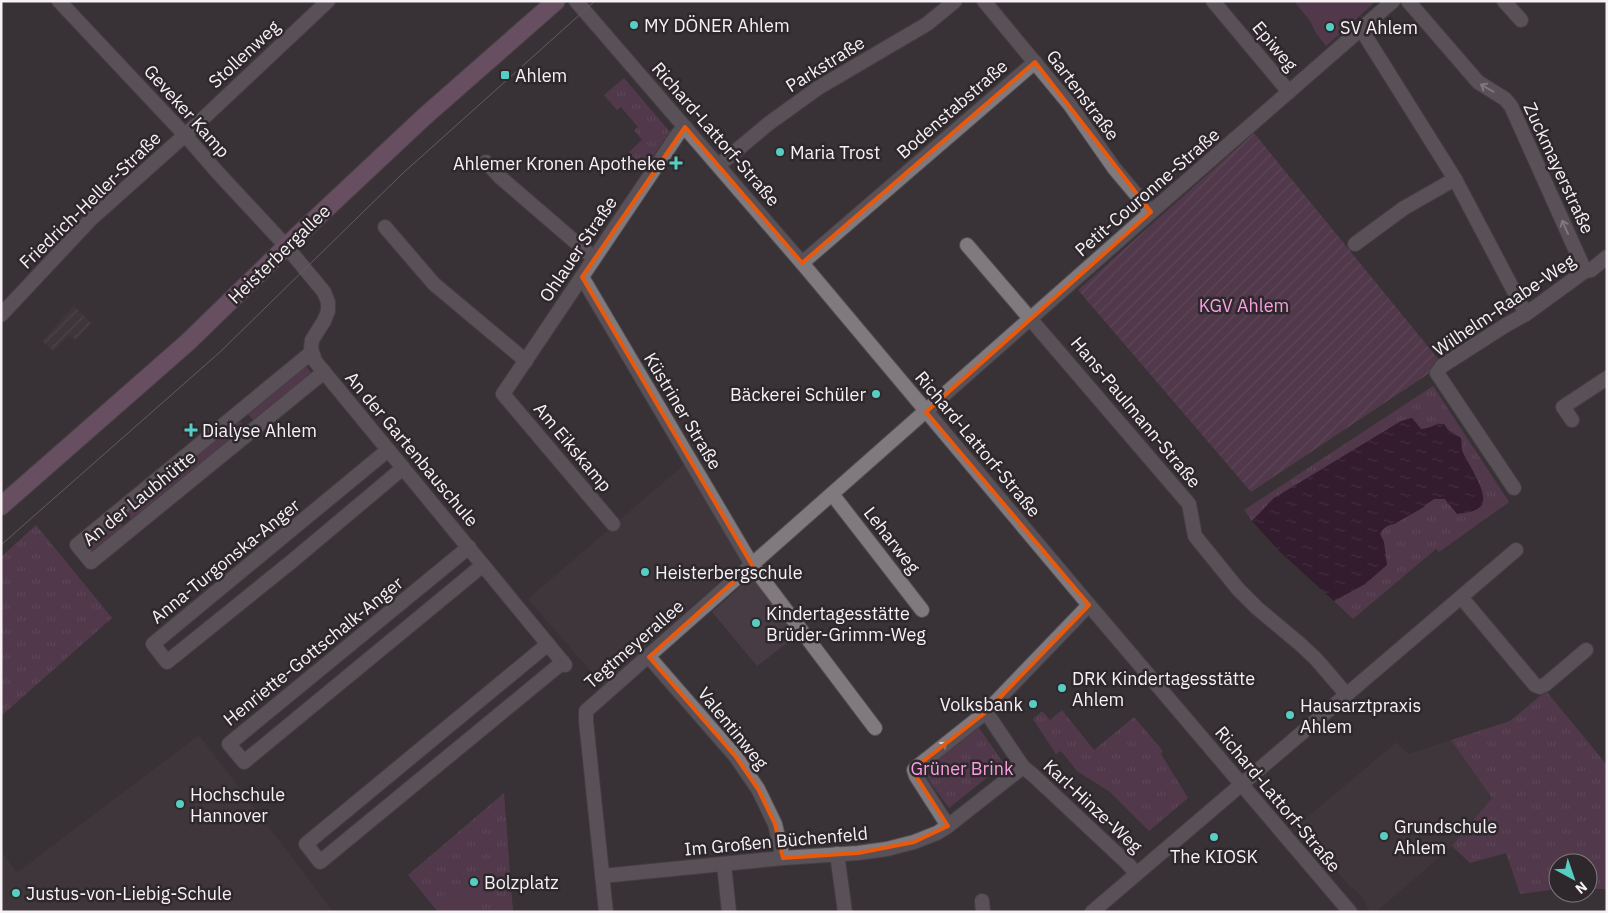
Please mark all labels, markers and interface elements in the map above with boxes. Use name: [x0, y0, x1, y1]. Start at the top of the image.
place label: MY DÖNER Ahlem: [644, 14, 790, 37]
street label: Stollenweg: [203, 15, 285, 93]
street label: Epiweg: [1247, 16, 1303, 76]
place label: SV Ahlem: [1340, 16, 1418, 39]
marker: MY DÖNER Ahlem: [628, 19, 640, 31]
marker: SV Ahlem: [1324, 21, 1336, 33]
street label: Parkstraße: [781, 31, 869, 97]
street label: Gartenstraße: [1041, 45, 1125, 145]
street label: Bodenstabstraße: [892, 54, 1012, 164]
street label: Richard-Lattorf-Straße: [647, 57, 785, 211]
street label: Geveker Kamp: [139, 60, 235, 162]
place label: Ahlem: [515, 64, 567, 87]
marker: Ahlem: [499, 69, 511, 81]
one-way arrow: [1481, 82, 1495, 92]
street label: Zuckmayerstraße: [1519, 99, 1600, 237]
street label: Petit-Couronne-Straße: [1070, 123, 1224, 261]
street label: Friedrich-Heller-Straße: [14, 126, 166, 274]
place label: Maria Trost: [790, 141, 880, 164]
marker: Maria Trost: [774, 146, 786, 158]
place label: Ahlemer Kronen Apotheke: [453, 152, 666, 175]
marker: Ahlemer Kronen Apotheke: [670, 157, 682, 169]
street label: Ohlauer Straße: [534, 192, 622, 306]
street label: Heisterbergallee: [223, 199, 335, 309]
one-way arrow: [1560, 220, 1570, 235]
street label: Wilhelm-Raabe-Weg: [1429, 249, 1580, 361]
park label: KGV Ahlem: [1199, 294, 1289, 317]
street label: Hans-Paulmann-Straße: [1066, 332, 1206, 493]
street label: Küstriner Straße: [639, 348, 727, 474]
street label: Richard-Lattorf-Straße: [910, 366, 1046, 522]
street label: An der Gartenbauschule: [340, 367, 484, 531]
place label: Bäckerei Schüler: [730, 383, 866, 406]
marker: Bäckerei Schüler: [870, 388, 882, 400]
street label: Am Eikskamp: [529, 398, 617, 496]
place label: Dialyse Ahlem: [202, 419, 317, 442]
marker: Dialyse Ahlem: [184, 423, 198, 437]
street label: An der Laubhütte: [78, 445, 200, 551]
street label: Anna-Turgonska-Anger: [146, 493, 305, 628]
street label: Leharweg: [859, 502, 925, 578]
place label: Heisterbergschule: [655, 561, 803, 584]
marker: Heisterbergschule: [639, 566, 651, 578]
street label: Henriette-Gottschalk-Anger: [219, 571, 408, 731]
street label: Tegtmeyerallee: [579, 594, 689, 694]
place label: Kindertagesstätte Brüder-Grimm-Weg: [766, 602, 926, 646]
marker: Kindertagesstätte Brüder-Grimm-Weg: [750, 617, 762, 629]
place label: DRK Kindertagesstätte Ahlem: [1072, 667, 1255, 711]
street label: Valentinweg: [693, 682, 773, 774]
marker: DRK Kindertagesstätte Ahlem: [1056, 682, 1068, 694]
place label: Volksbank: [940, 693, 1024, 716]
place label: Hausarztpraxis Ahlem: [1300, 694, 1421, 738]
marker: Volksbank: [1027, 698, 1039, 710]
marker: Hausarztpraxis Ahlem: [1284, 709, 1296, 721]
street label: Richard-Lattorf-Straße: [1210, 721, 1346, 877]
one-way arrow: [935, 742, 948, 753]
street label: Karl-Hinze-Weg: [1039, 754, 1148, 858]
park label: Grüner Brink: [911, 757, 1014, 780]
place label: Hochschule Hannover: [190, 783, 285, 827]
marker: Hochschule Hannover: [174, 798, 186, 810]
place label: Grundschule Ahlem: [1394, 815, 1497, 859]
street label: Im Großen Büchenfeld: [683, 822, 869, 860]
marker: Grundschule Ahlem: [1378, 830, 1390, 842]
marker: The KIOSK: [1208, 831, 1220, 843]
place label: The KIOSK: [1170, 845, 1259, 868]
north arrow: [1548, 853, 1598, 903]
place label: Bolzplatz: [484, 871, 559, 894]
marker: Bolzplatz: [468, 876, 480, 888]
text: N: [1572, 878, 1591, 898]
place label: Justus-von-Liebig-Schule: [26, 882, 232, 905]
marker: Justus-von-Liebig-Schule: [10, 887, 22, 899]

